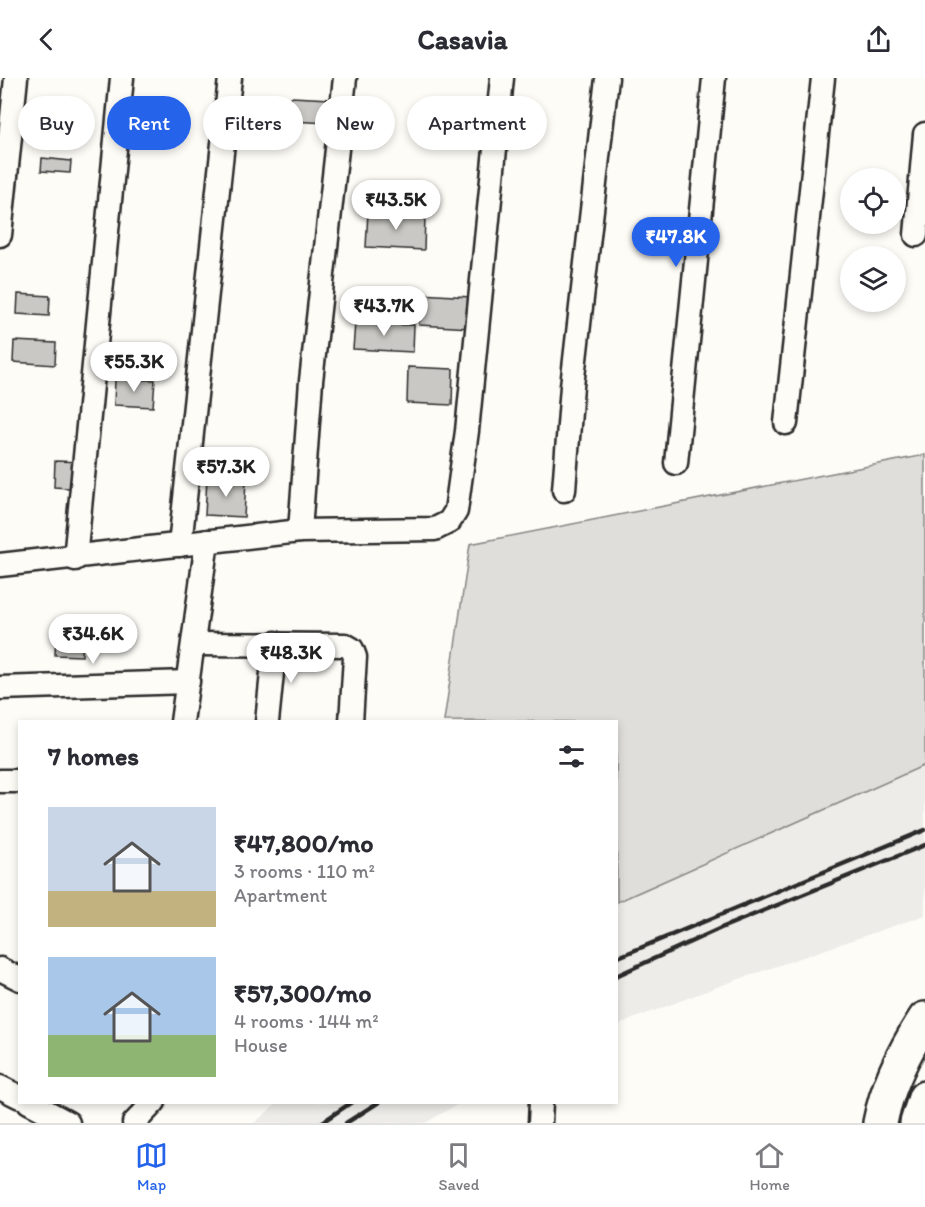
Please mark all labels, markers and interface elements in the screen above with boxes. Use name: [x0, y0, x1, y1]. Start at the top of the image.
icon: back: [30, 23, 63, 56]
text: Casavia: [417, 23, 508, 56]
icon: share: [862, 23, 895, 56]
chip: Buy: [18, 96, 95, 150]
chip: Rent: [107, 96, 191, 150]
chip: Filters: [203, 96, 303, 150]
chip: New: [315, 96, 395, 150]
chip: Apartment: [407, 96, 547, 150]
map controls: [840, 168, 906, 312]
button: locate: [840, 168, 906, 234]
pin: ₹43.5K: [347, 180, 445, 231]
text: ₹43.5K: [366, 187, 426, 211]
pin: ₹47.8K: [627, 217, 725, 268]
text: ₹47.8K: [646, 224, 706, 248]
button: layers: [840, 246, 906, 312]
pin: ₹43.7K: [335, 286, 433, 337]
text: ₹43.7K: [354, 293, 414, 317]
pin: ₹55.3K: [85, 342, 183, 393]
text: ₹55.3K: [104, 349, 164, 373]
pin: ₹57.3K: [177, 447, 275, 498]
text: ₹57.3K: [197, 454, 255, 478]
pin: ₹34.6K: [44, 614, 142, 665]
text: ₹34.6K: [63, 621, 123, 645]
pin: ₹48.3K: [242, 633, 340, 684]
text: ₹48.3K: [260, 640, 322, 664]
text: 7 homes: [48, 740, 139, 772]
icon: filters: [555, 740, 588, 773]
text: ₹47,800/mo: [234, 827, 374, 859]
icon: home: [96, 831, 168, 903]
text: 3 rooms · 110 m²: [234, 859, 375, 883]
text: Apartment: [234, 883, 327, 907]
text: ₹57,300/mo: [234, 977, 372, 1009]
icon: home: [96, 981, 168, 1053]
text: 4 rooms · 144 m²: [234, 1009, 379, 1033]
text: House: [234, 1033, 288, 1057]
tab: Map: [135, 1139, 168, 1194]
tab: Saved: [438, 1139, 479, 1194]
tab: Home: [750, 1139, 790, 1194]

